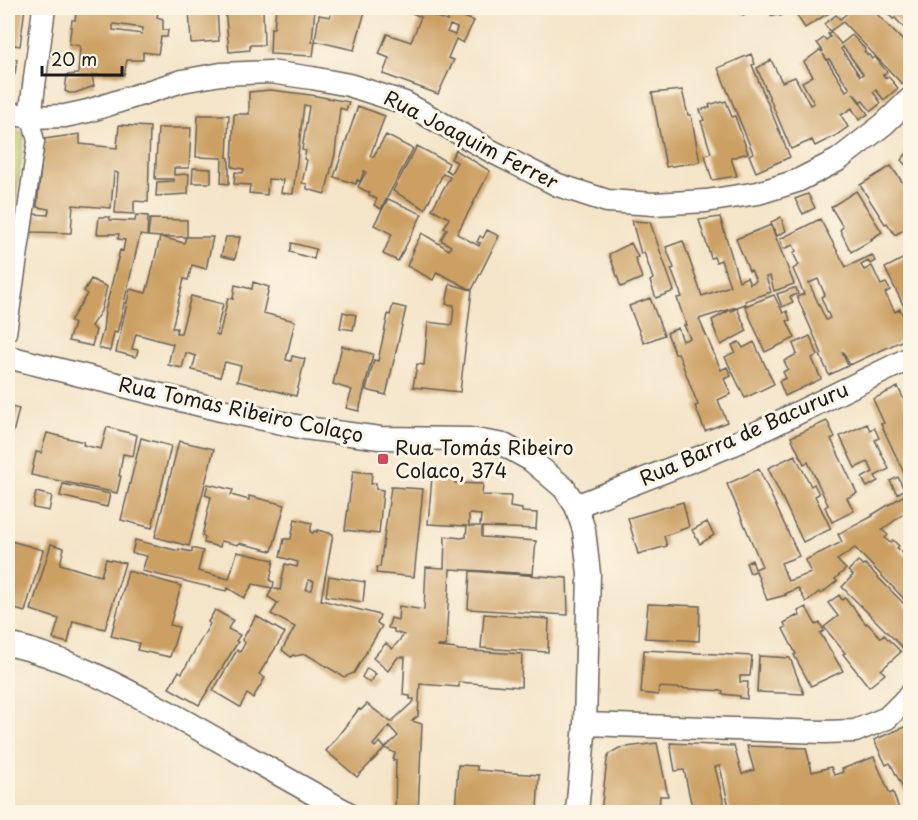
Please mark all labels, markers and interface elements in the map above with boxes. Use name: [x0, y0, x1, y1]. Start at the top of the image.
scale bar: [42, 39, 122, 77]
text: 20 m: [51, 45, 97, 72]
street label: Rua Joaquim Ferrer: [379, 82, 565, 196]
street label: Rua Tomas Ribeiro Colaço: [116, 368, 366, 450]
street label: Rua Barra de Bacururu: [634, 374, 853, 493]
place label: Rua Tomás Ribeiro Colaco, 374: [395, 432, 574, 485]
marker: Rua Tomás Ribeiro Colaco, 374: [376, 452, 390, 466]

